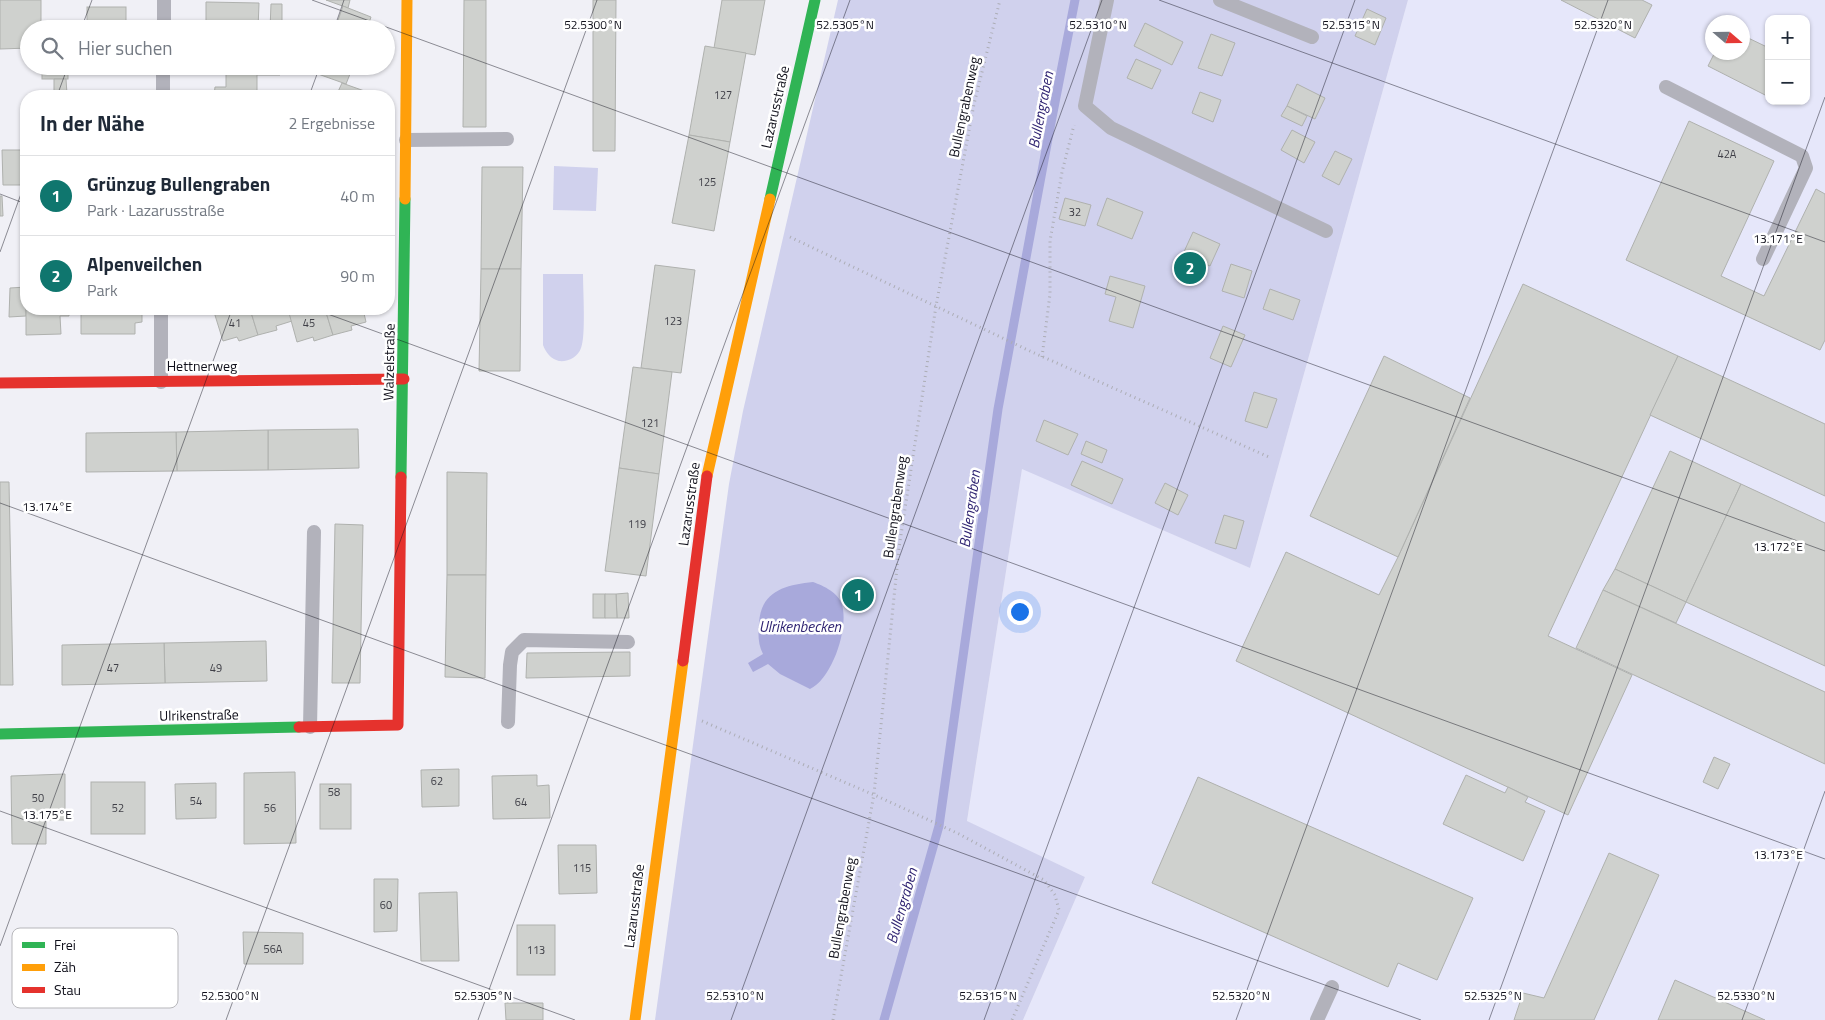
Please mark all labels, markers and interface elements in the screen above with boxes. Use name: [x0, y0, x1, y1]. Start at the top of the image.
text: 52.5300°N: [564, 15, 622, 34]
text: 52.5305°N: [816, 15, 874, 34]
text: 52.5310°N: [1069, 15, 1127, 34]
text: 52.5315°N: [1322, 15, 1380, 34]
text: 52.5320°N: [1574, 15, 1632, 34]
north arrow: [1705, 15, 1750, 60]
map controls: [1765, 15, 1810, 105]
button: +: [1765, 15, 1810, 60]
search box: [20, 20, 395, 75]
text: Hier suchen: [78, 33, 173, 62]
icon: search: [38, 34, 66, 62]
street label: Bullengrabenweg: [943, 54, 984, 159]
button: −: [1765, 60, 1810, 105]
street label: Lazarusstraße: [755, 63, 794, 150]
water label: Bullengraben: [1022, 69, 1059, 150]
house number: 127: [714, 87, 732, 103]
text: In der Nähe: [40, 107, 145, 139]
text: 2 Ergebnisse: [288, 111, 375, 135]
house number: 42A: [1718, 146, 1737, 162]
text: Grünzug Bullengraben: [87, 169, 270, 198]
house number: 125: [698, 174, 716, 190]
text: 1: [52, 184, 60, 208]
text: 40 m: [340, 184, 375, 208]
text: Park · Lazarusstraße: [87, 198, 224, 222]
house number: 32: [1069, 204, 1081, 220]
text: 13.171°E: [1753, 229, 1803, 248]
text: Alpenveilchen: [87, 249, 202, 278]
pin: 2: [1174, 249, 1206, 287]
text: 2: [52, 264, 60, 288]
text: 90 m: [340, 264, 375, 288]
text: Park: [87, 278, 118, 302]
house number: 123: [664, 313, 682, 329]
house number: 41: [229, 315, 241, 331]
house number: 45: [303, 315, 315, 331]
street label: Walzelstraße: [377, 323, 400, 401]
street label: Hettnerweg: [167, 355, 237, 376]
house number: 121: [641, 415, 659, 431]
street label: Bullengrabenweg: [877, 455, 912, 559]
street label: Lazarusstraße: [672, 461, 705, 547]
water label: Bullengraben: [953, 468, 986, 549]
text: 13.174°E: [22, 497, 72, 516]
house number: 119: [628, 516, 646, 532]
text: 13.172°E: [1753, 537, 1803, 556]
pin: 1: [842, 576, 874, 614]
your location: [1007, 599, 1033, 625]
water label: Ulrikenbecken: [759, 615, 842, 638]
house number: 47: [107, 660, 119, 676]
house number: 49: [210, 660, 222, 676]
street label: Ulrikenstraße: [159, 703, 239, 726]
house number: 62: [431, 773, 443, 789]
house number: 58: [328, 784, 340, 800]
house number: 50: [32, 790, 44, 806]
house number: 54: [190, 793, 202, 809]
house number: 64: [515, 794, 527, 810]
house number: 52: [112, 800, 124, 816]
house number: 56: [264, 800, 276, 816]
text: 13.175°E: [22, 805, 72, 824]
text: 13.173°E: [1753, 845, 1803, 864]
street label: Bullengrabenweg: [822, 855, 861, 960]
house number: 115: [573, 860, 591, 876]
street label: Lazarusstraße: [618, 863, 649, 949]
water label: Bullengraben: [880, 865, 923, 946]
house number: 60: [380, 897, 392, 913]
legend: [12, 928, 178, 1008]
text: Frei: [54, 934, 76, 955]
house number: 56A: [264, 941, 283, 957]
house number: 113: [527, 942, 545, 958]
text: Zäh: [54, 956, 76, 977]
text: Stau: [54, 979, 81, 1000]
text: 52.5300°N: [201, 986, 259, 1005]
text: 52.5305°N: [454, 986, 512, 1005]
text: 52.5310°N: [706, 986, 764, 1005]
text: 52.5315°N: [959, 986, 1017, 1005]
text: 52.5320°N: [1212, 986, 1270, 1005]
text: 52.5325°N: [1464, 986, 1522, 1005]
text: 52.5330°N: [1717, 986, 1775, 1005]

